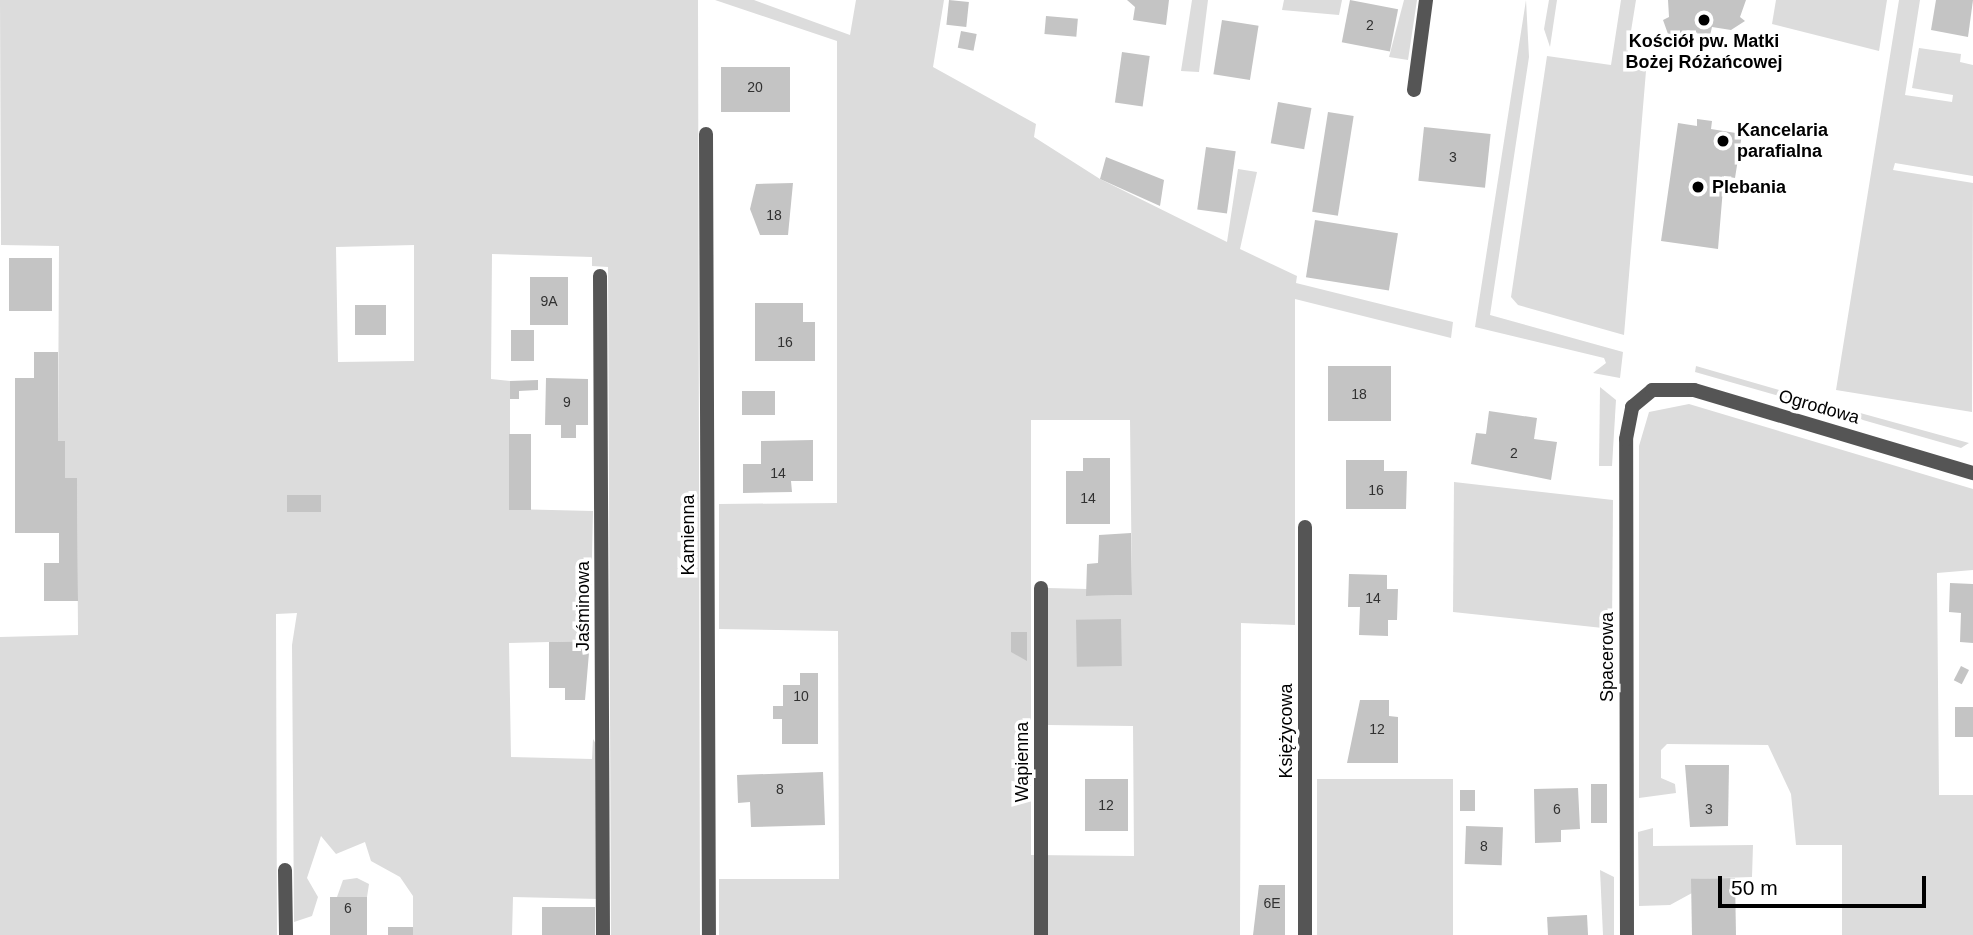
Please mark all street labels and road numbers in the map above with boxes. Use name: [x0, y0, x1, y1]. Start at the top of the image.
street label: Ogrodowa: [1776, 385, 1862, 429]
street label: Kamienna: [677, 494, 699, 576]
street label: Jaśminowa: [572, 561, 594, 651]
street label: Spacerowa: [1596, 612, 1618, 702]
street label: Księżycowa: [1275, 683, 1297, 779]
street label: Wapienna: [1011, 722, 1033, 802]

